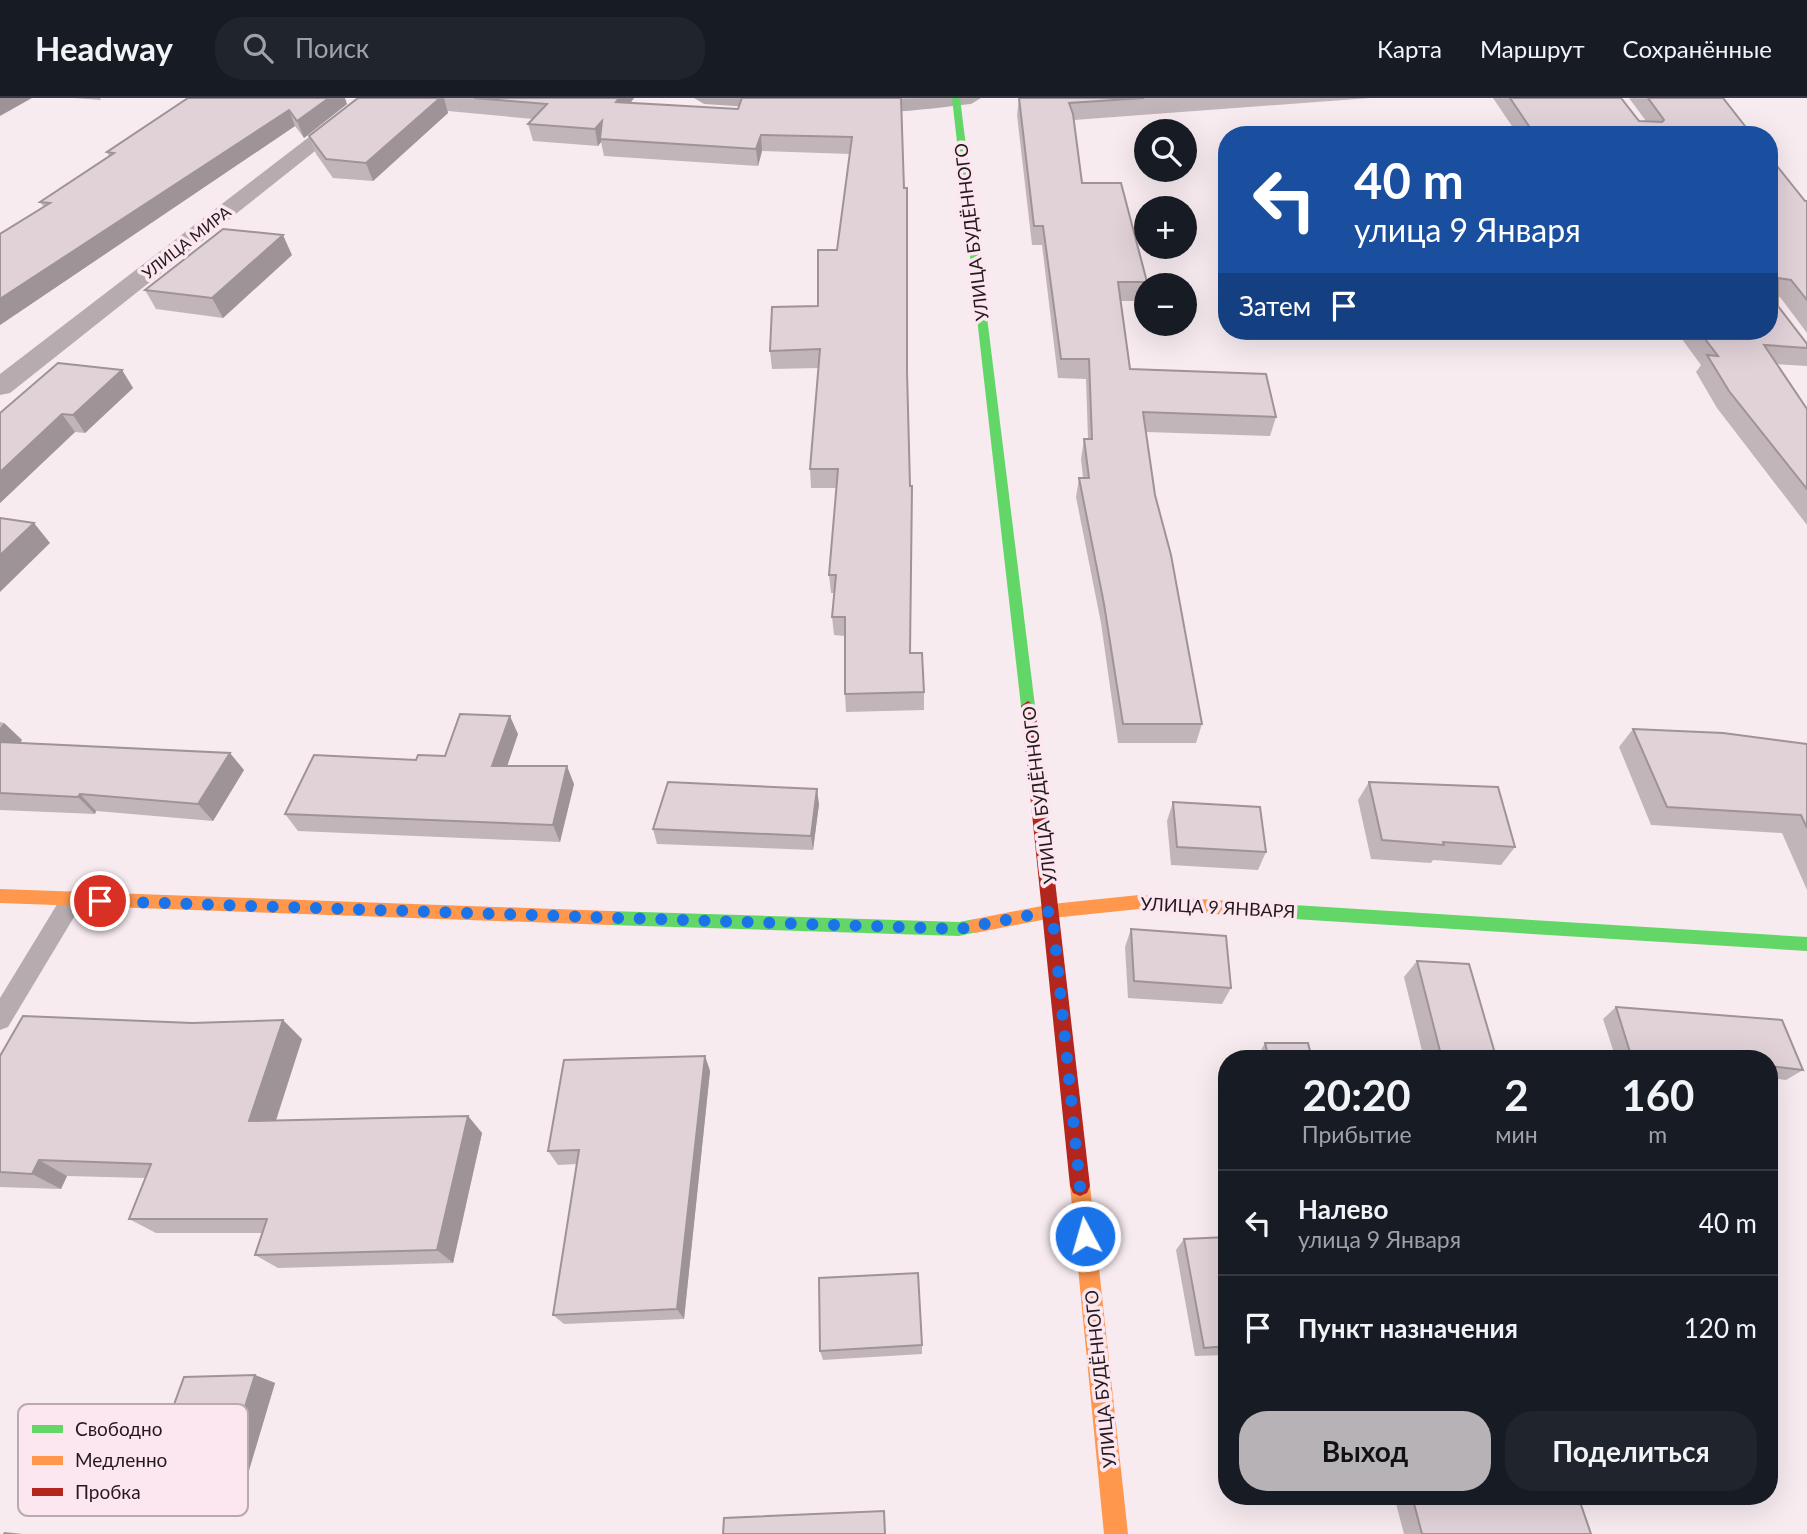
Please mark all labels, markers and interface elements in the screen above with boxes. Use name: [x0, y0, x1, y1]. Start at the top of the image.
search box: [215, 17, 705, 80]
text: Headway: [35, 28, 173, 68]
icon: search: [239, 29, 277, 67]
text: Поиск: [295, 32, 369, 64]
text: Карта: [1377, 34, 1442, 63]
text: Маршрут: [1480, 34, 1585, 63]
text: Сохранённые: [1623, 34, 1772, 63]
map controls: [1134, 119, 1197, 336]
button: search: [1134, 119, 1197, 182]
street label: УЛИЦА БУДЁННОГО: [949, 142, 993, 322]
text: 40 m: [1354, 151, 1464, 209]
icon: left: [1239, 154, 1330, 245]
button: +: [1134, 196, 1197, 259]
street label: УЛИЦА МИРА: [138, 201, 234, 282]
text: улица 9 Января: [1354, 210, 1581, 249]
button: −: [1134, 273, 1197, 336]
icon: arrive: [1325, 287, 1363, 325]
text: Затем: [1239, 290, 1311, 322]
street label: УЛИЦА БУДЁННОГО: [1017, 705, 1061, 885]
pin: [70, 871, 130, 931]
icon: arrive: [81, 882, 119, 920]
street label: УЛИЦА 9 ЯНВАРЯ: [1140, 892, 1296, 922]
text: 20:20: [1302, 1070, 1411, 1120]
text: 2: [1504, 1070, 1529, 1120]
text: 160: [1621, 1070, 1694, 1120]
text: Прибытие: [1302, 1120, 1412, 1148]
text: мин: [1495, 1120, 1538, 1148]
text: m: [1648, 1120, 1667, 1148]
text: Налево: [1298, 1193, 1388, 1225]
position arrow: [1048, 1199, 1122, 1273]
icon: left: [1239, 1204, 1277, 1242]
text: 40 m: [1699, 1207, 1757, 1239]
text: улица 9 Января: [1298, 1225, 1461, 1253]
street label: УЛИЦА БУДЁННОГО: [1080, 1289, 1120, 1469]
icon: arrive: [1239, 1309, 1277, 1347]
text: Пункт назначения: [1298, 1312, 1518, 1344]
text: 120 m: [1684, 1312, 1757, 1344]
legend: [18, 1404, 248, 1516]
button: Выход: [1239, 1411, 1491, 1491]
button: Поделиться: [1505, 1411, 1757, 1491]
text: Свободно: [75, 1417, 163, 1440]
text: Медленно: [75, 1448, 167, 1471]
text: Пробка: [75, 1480, 141, 1503]

